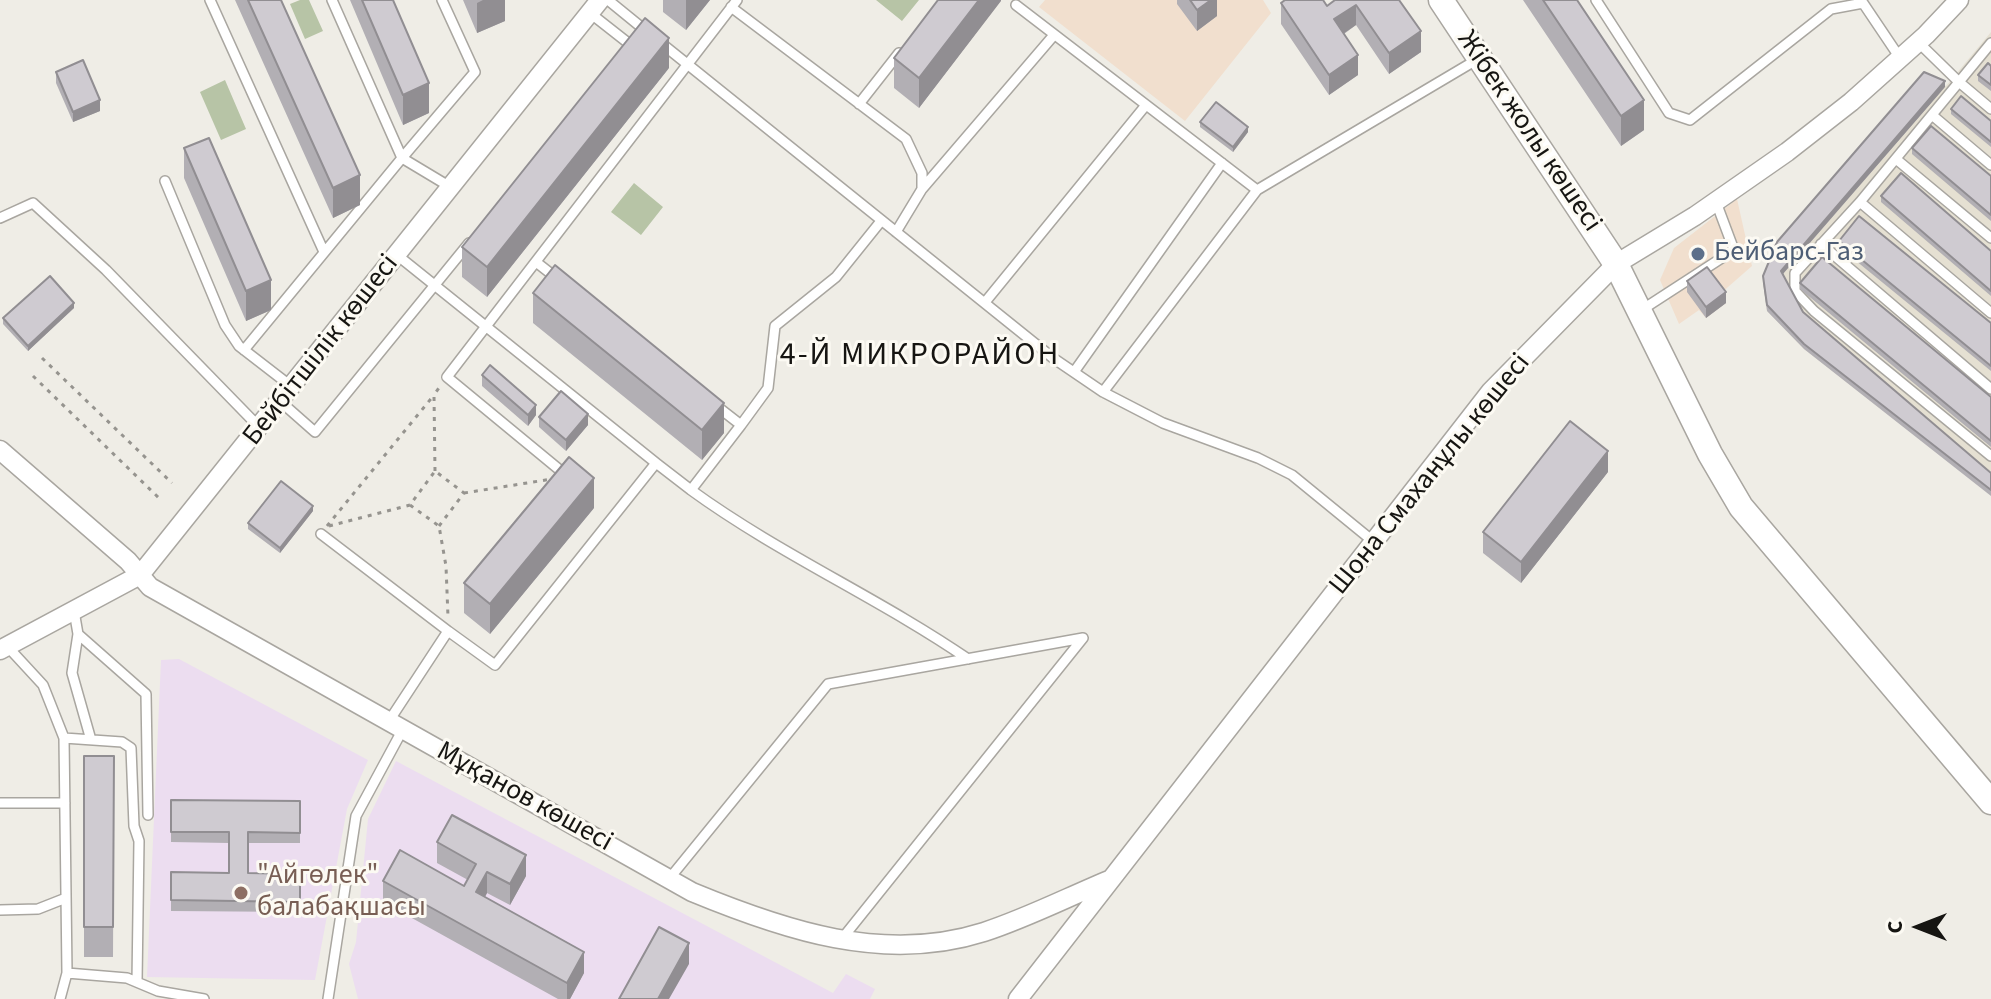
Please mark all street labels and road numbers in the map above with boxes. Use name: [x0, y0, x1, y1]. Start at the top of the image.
street label: Жібек жолы көшесі: [1448, 25, 1608, 239]
street label: Бейбітшілік көшесі: [237, 249, 407, 453]
street label: Шона Смаханұлы көшесі: [1323, 348, 1539, 602]
street label: Мұқанов көшесі: [430, 736, 618, 860]

